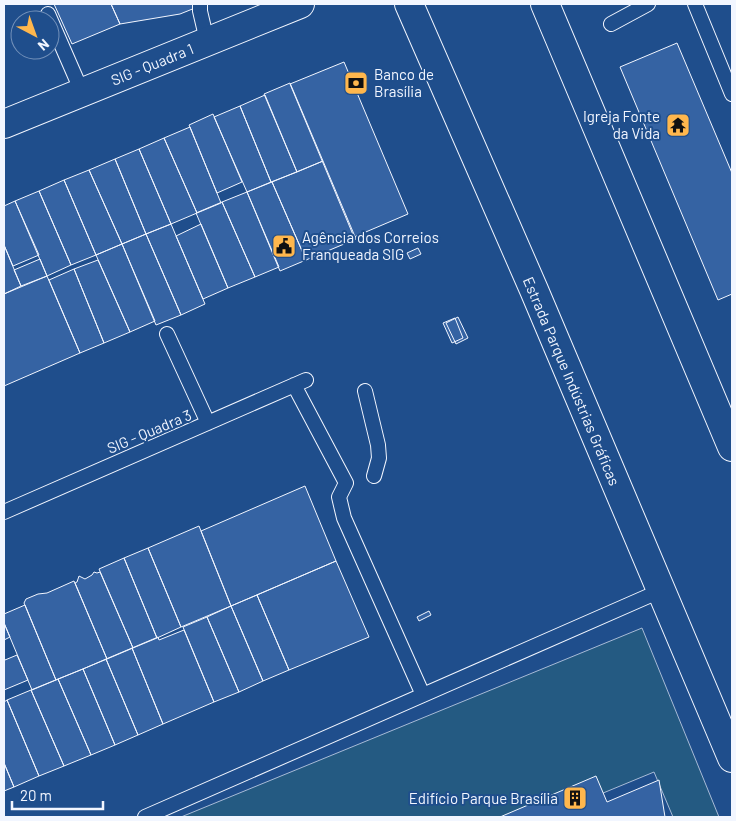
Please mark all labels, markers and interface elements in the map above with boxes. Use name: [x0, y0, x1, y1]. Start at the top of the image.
north arrow: [10, 10, 60, 60]
text: N: [35, 36, 53, 55]
street label: SIG - Quadra 1: [108, 39, 196, 89]
place label: Banco de Brasília: [374, 65, 434, 100]
bank icon: Banco de Brasília: [343, 70, 369, 96]
place label: Igreja Fonte da Vida: [583, 107, 660, 142]
temple icon: Igreja Fonte da Vida: [665, 112, 691, 138]
place label: Agência dos Correios Franqueada SIG: [302, 228, 439, 263]
public building icon: Agência dos Correios Franqueada SIG: [271, 233, 297, 259]
street label: Estrada Parque Indústrias Gráficas: [520, 274, 624, 488]
street label: SIG - Quadra 3: [104, 405, 194, 457]
scale bar: [12, 778, 104, 810]
building icon: Edifício Parque Brasília: [562, 785, 588, 811]
text: 20 m: [20, 786, 52, 804]
place label: Edifício Parque Brasília: [409, 789, 558, 807]

